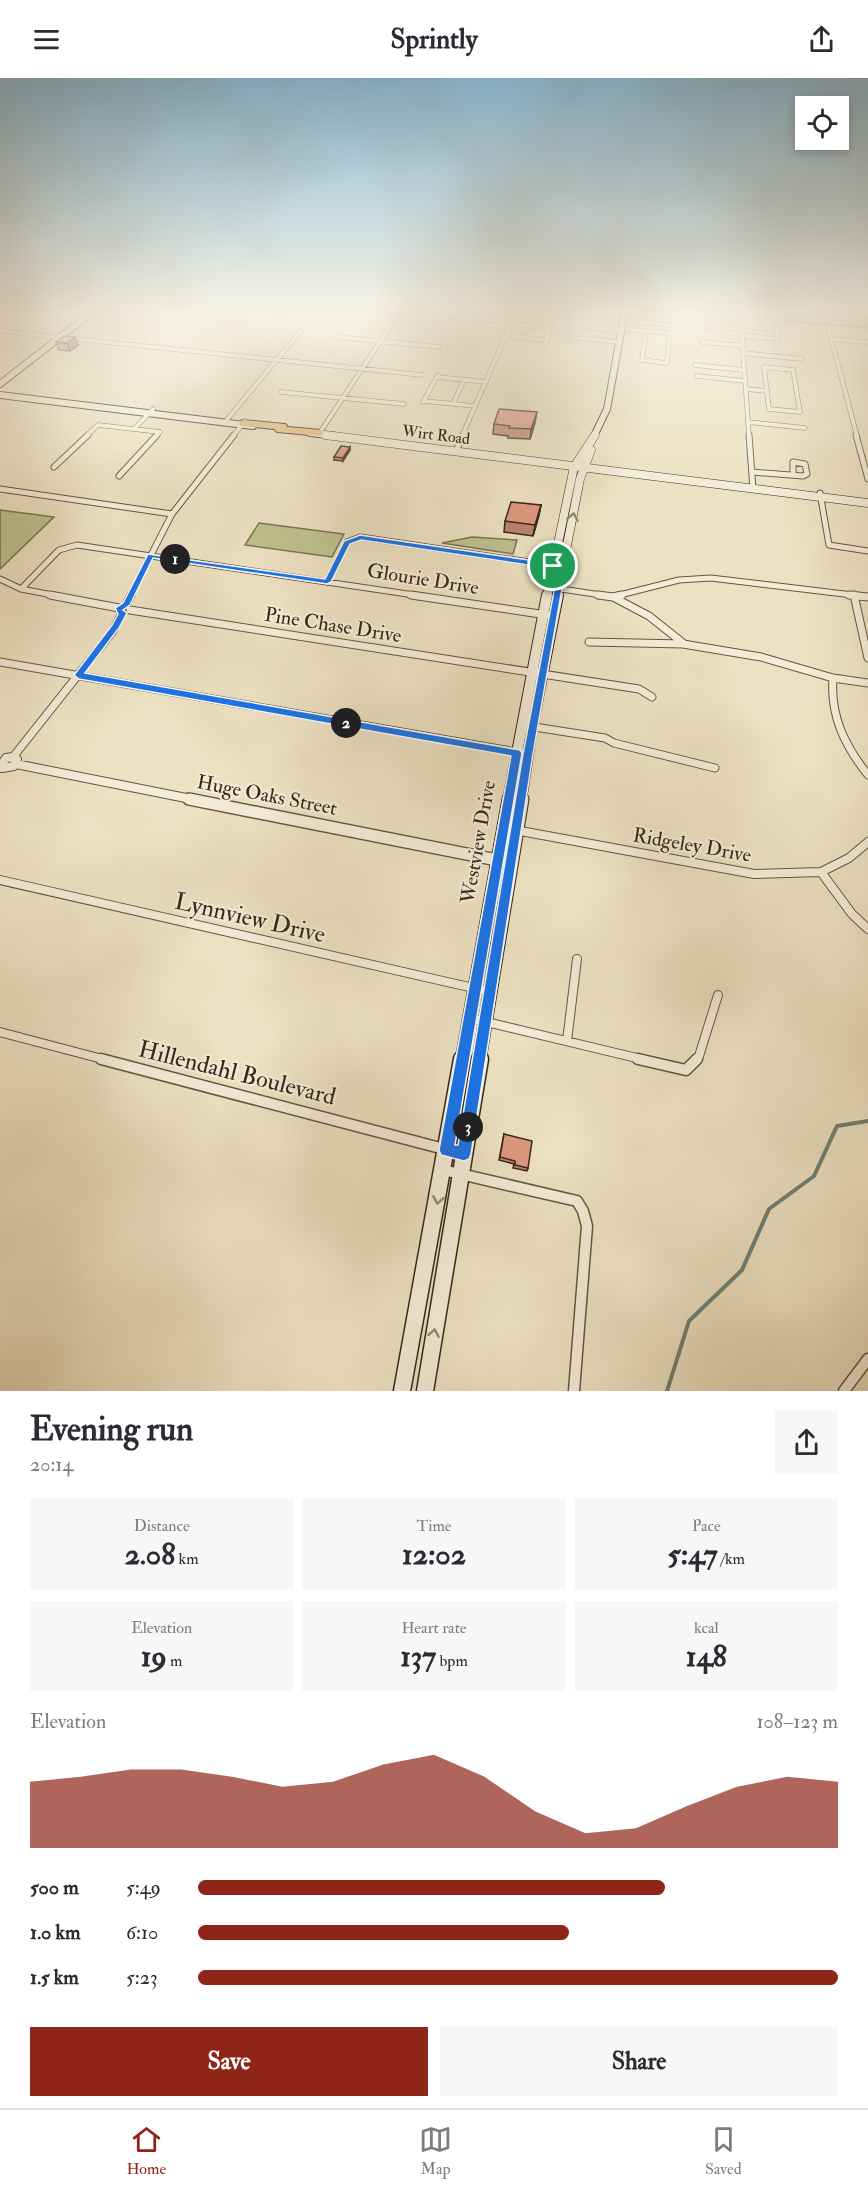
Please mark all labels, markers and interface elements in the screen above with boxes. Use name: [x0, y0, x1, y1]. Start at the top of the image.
icon: menu: [30, 23, 63, 56]
text: Sprintly: [390, 23, 478, 56]
icon: share: [805, 23, 838, 56]
map controls: [795, 96, 849, 150]
button: locate: [795, 96, 849, 150]
street label: Wirt Road: [400, 421, 471, 449]
one-way arrow: [566, 512, 579, 522]
pin: [527, 540, 578, 591]
pin: 1: [160, 544, 190, 574]
text: 1: [172, 549, 178, 569]
icon: arrive: [536, 549, 569, 582]
street label: Glourie Drive: [365, 558, 481, 600]
street label: Pine Chase Drive: [263, 602, 403, 648]
pin: 2: [331, 708, 361, 738]
text: 2: [342, 713, 350, 733]
street label: Huge Oaks Street: [195, 769, 340, 821]
street label: Westview Drive: [455, 778, 501, 907]
street label: Ridgeley Drive: [631, 822, 753, 868]
street label: Lynnview Drive: [172, 886, 328, 950]
street label: Hillendahl Boulevard: [135, 1033, 339, 1113]
pin: 3: [453, 1112, 483, 1142]
text: 3: [465, 1117, 471, 1137]
one-way arrow: [432, 1194, 445, 1204]
one-way arrow: [428, 1329, 440, 1338]
text: Evening run: [30, 1409, 193, 1450]
button: share: [775, 1411, 838, 1474]
text: 20:14: [30, 1452, 73, 1477]
text: Distance: [134, 1516, 190, 1536]
text: Time: [417, 1516, 451, 1536]
text: Pace: [692, 1516, 721, 1536]
text: 2.08: [125, 1536, 175, 1573]
text: 12:02: [402, 1536, 466, 1573]
text: 5:47: [668, 1536, 717, 1573]
text: km: [175, 1549, 199, 1569]
text: /km: [717, 1549, 745, 1569]
text: Elevation: [131, 1618, 192, 1638]
text: Heart rate: [401, 1618, 467, 1638]
text: kcal: [694, 1618, 719, 1638]
text: 19: [141, 1638, 167, 1675]
text: 137: [400, 1638, 436, 1675]
text: 148: [686, 1638, 727, 1675]
text: m: [167, 1651, 183, 1671]
text: bpm: [436, 1651, 468, 1671]
text: Elevation: [30, 1709, 106, 1734]
text: 108–123 m: [757, 1709, 838, 1734]
text: 500 m: [30, 1875, 79, 1900]
text: 5:49: [126, 1875, 161, 1900]
text: 1.0 km: [30, 1920, 81, 1945]
text: 6:10: [126, 1920, 158, 1945]
text: 1.5 km: [30, 1965, 79, 1990]
text: 5:23: [126, 1965, 158, 1990]
button: Save: [30, 2027, 428, 2096]
button: Share: [440, 2027, 838, 2096]
tab: Home: [126, 2123, 166, 2179]
tab: Map: [419, 2123, 452, 2179]
tab: Saved: [705, 2123, 742, 2179]

